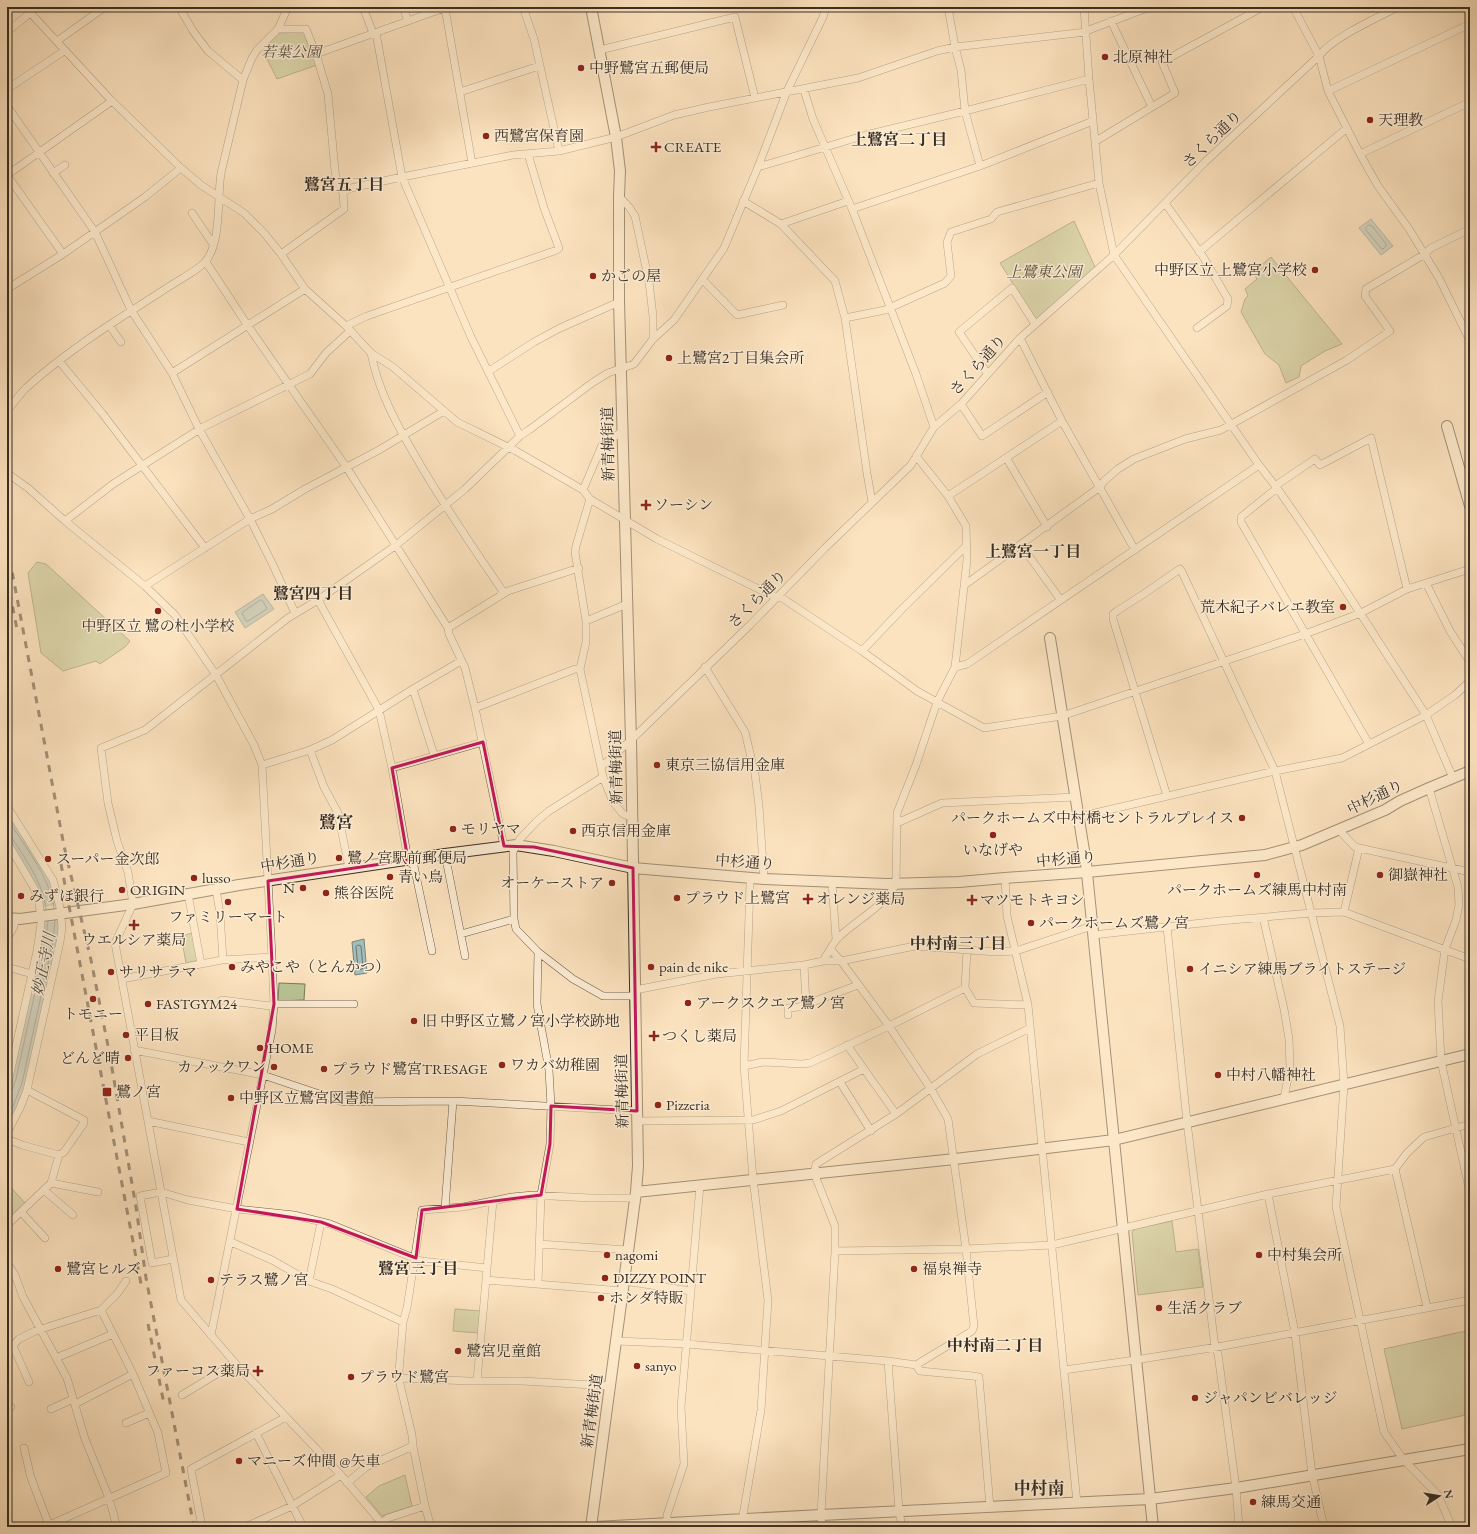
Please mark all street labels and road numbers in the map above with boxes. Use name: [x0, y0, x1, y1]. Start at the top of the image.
street label: さくら通り: [1178, 106, 1245, 172]
street label: さくら通り: [945, 330, 1010, 399]
street label: 新青梅街道: [597, 406, 618, 482]
street label: さくら通り: [723, 565, 790, 632]
street label: 新青梅街道: [605, 729, 626, 805]
street label: 中杉通り: [1344, 775, 1406, 818]
street label: 中杉通り: [1035, 846, 1097, 871]
street label: 中杉通り: [259, 847, 321, 876]
street label: 中杉通り: [714, 850, 776, 873]
street label: 新青梅街道: [611, 1053, 632, 1129]
street label: 新青梅街道: [577, 1372, 606, 1449]

